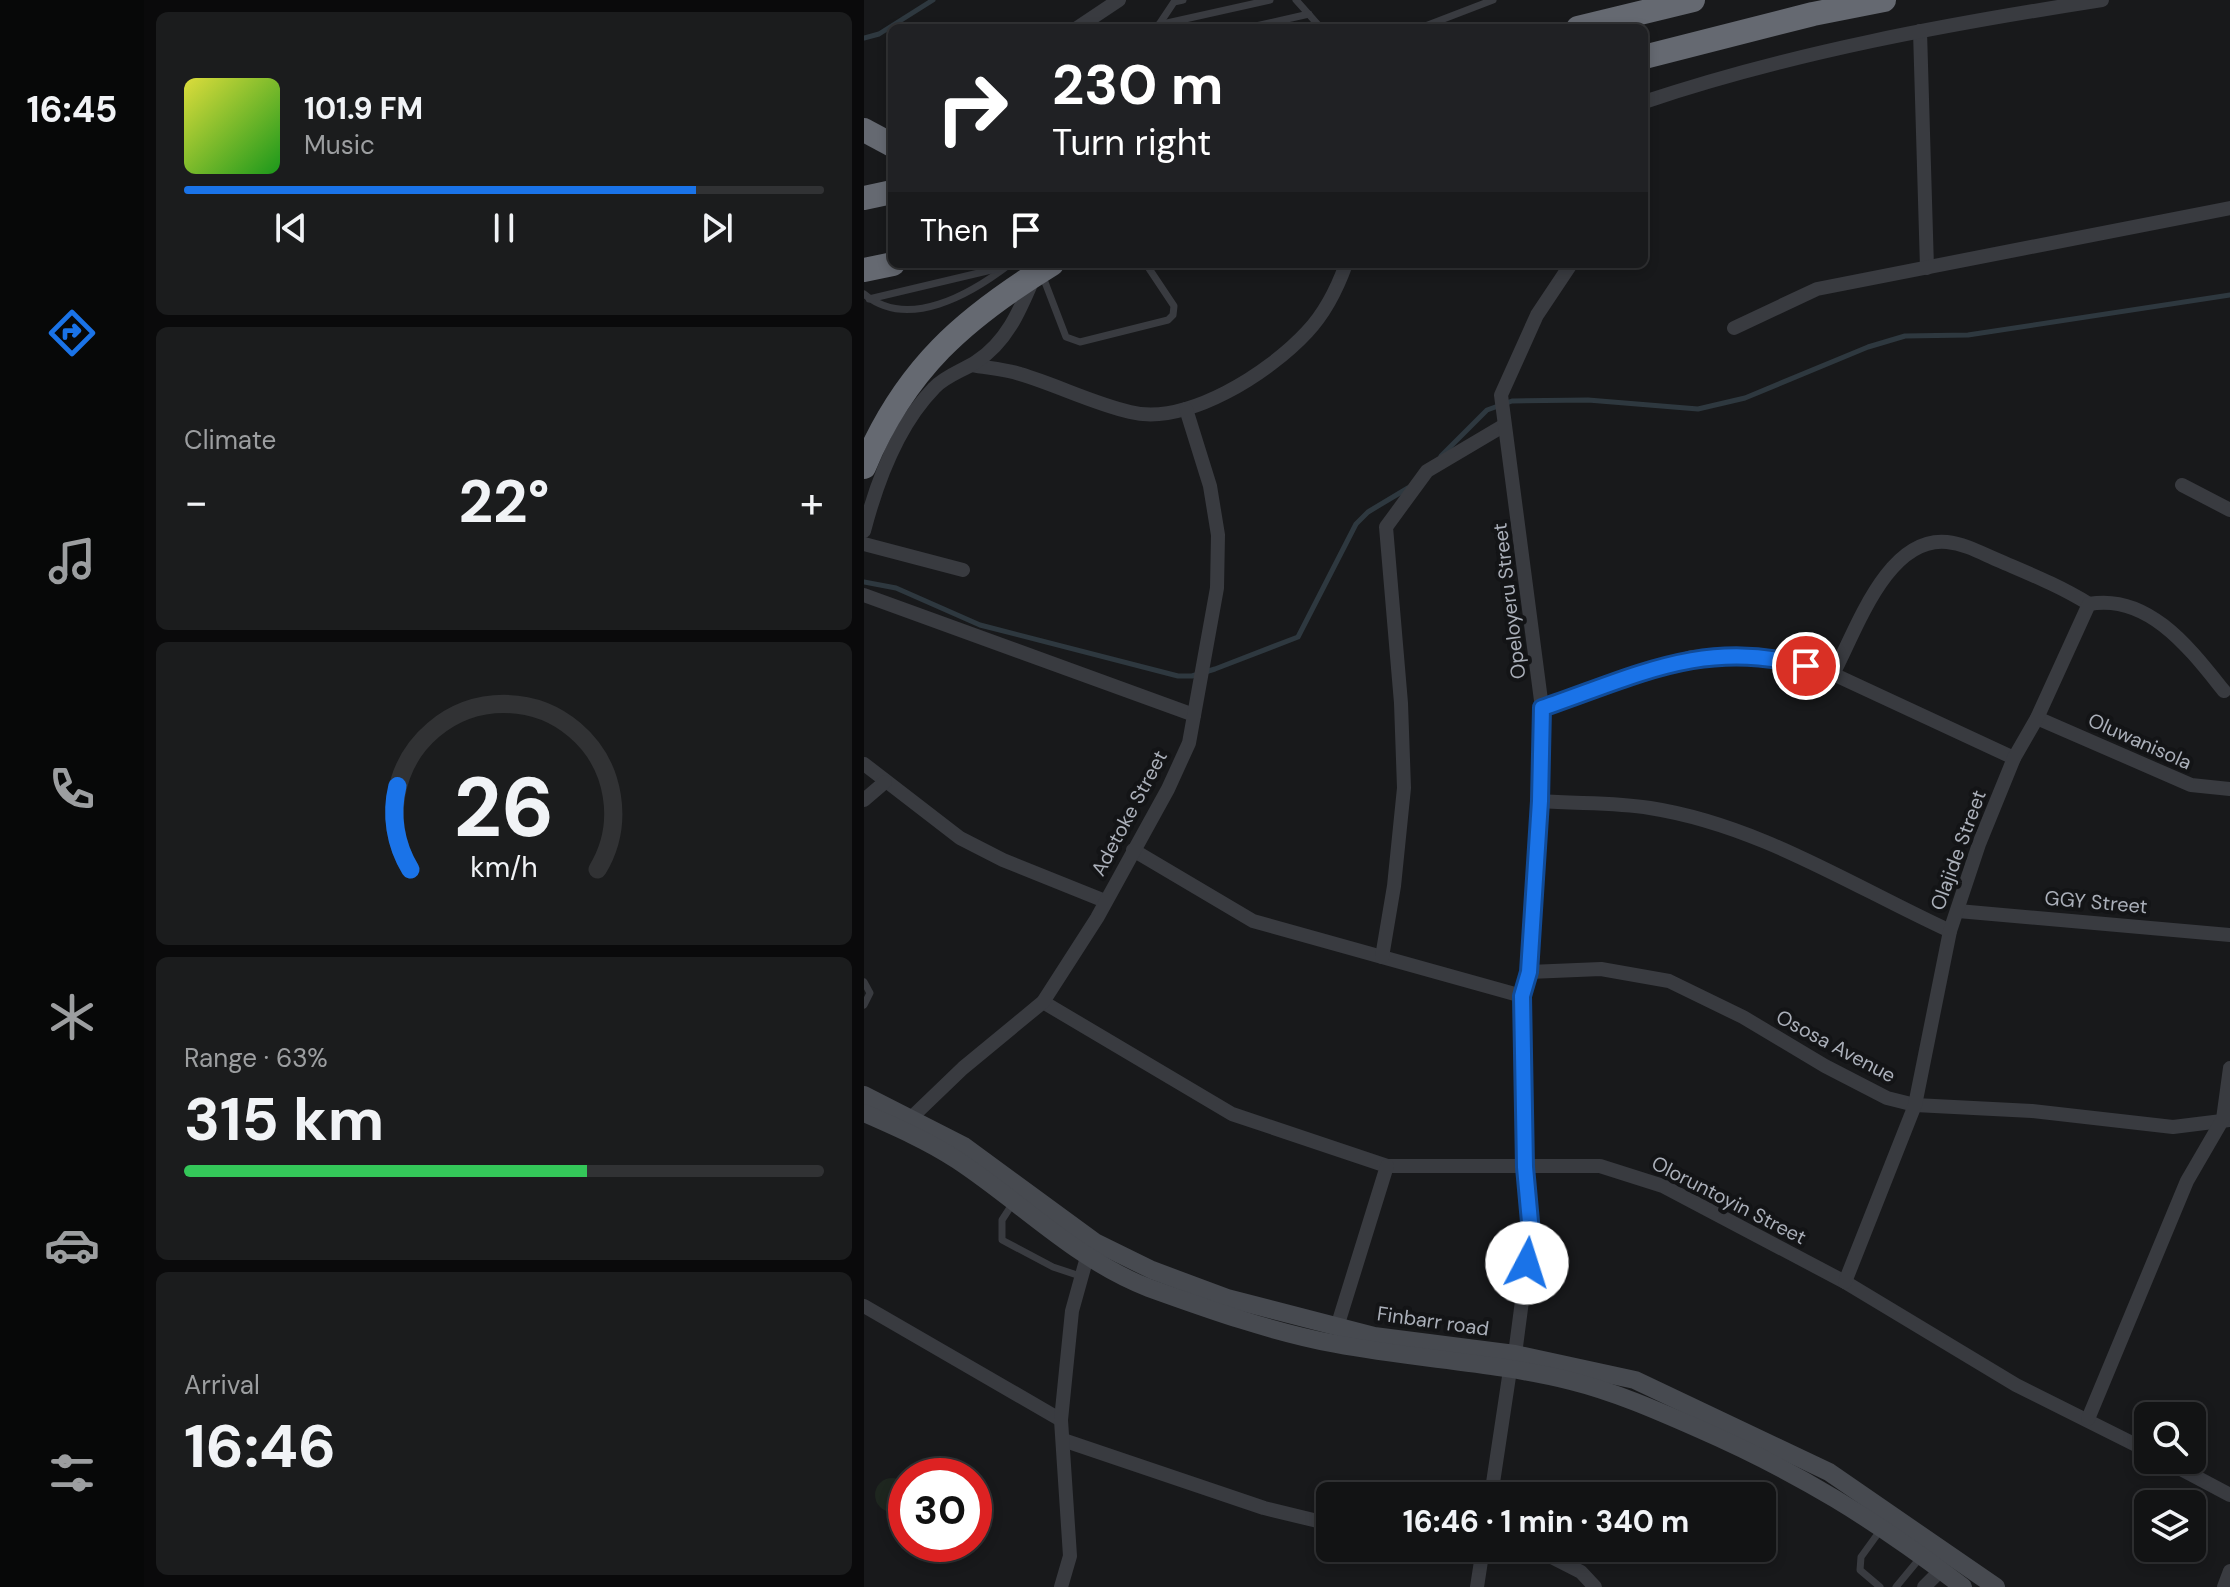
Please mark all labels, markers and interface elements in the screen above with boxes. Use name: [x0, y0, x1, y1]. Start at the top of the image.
text: 230 m: [1052, 48, 1223, 121]
icon: right: [920, 56, 1024, 160]
text: 16:45: [27, 86, 117, 133]
text: 101.9 FM: [304, 89, 423, 128]
text: Turn right: [1052, 119, 1211, 166]
text: Music: [304, 128, 375, 162]
icon: previous: [269, 206, 313, 250]
icon: pause: [482, 206, 526, 250]
icon: next: [695, 206, 739, 250]
icon: arrive: [1004, 208, 1048, 252]
text: Then: [920, 211, 988, 250]
icon: directions: [44, 305, 100, 361]
text: Climate: [184, 423, 276, 457]
text: 22°: [458, 462, 550, 541]
text: −: [184, 473, 208, 531]
text: +: [800, 473, 824, 531]
street label: Opeloyeru Street: [1486, 521, 1531, 681]
icon: music: [44, 533, 100, 589]
pin: [1772, 632, 1840, 700]
icon: arrive: [1784, 644, 1828, 688]
street label: Oluwanisola: [2084, 707, 2196, 775]
street label: Adetoke Street: [1085, 746, 1173, 880]
text: 26: [454, 752, 554, 861]
icon: phone: [44, 761, 100, 817]
street label: Olajide Street: [1924, 786, 1992, 914]
text: km/h: [470, 849, 538, 886]
street label: GGY Street: [2044, 885, 2149, 919]
icon: climate: [44, 989, 100, 1045]
street label: Ososa Avenue: [1772, 1004, 1900, 1088]
text: Range · 63%: [184, 1041, 328, 1075]
text: 315 km: [184, 1080, 384, 1159]
street label: Oloruntoyin Street: [1647, 1150, 1811, 1250]
icon: car: [44, 1217, 100, 1273]
position arrow: [1485, 1221, 1569, 1305]
street label: Finbarr road: [1375, 1300, 1491, 1342]
text: Arrival: [184, 1368, 260, 1402]
map controls: [2134, 1402, 2206, 1562]
button: search: [2134, 1402, 2206, 1474]
text: 16:46: [184, 1407, 336, 1486]
icon: filters: [44, 1445, 100, 1501]
speed limit sign: 30: [888, 1458, 992, 1562]
button: layers: [2134, 1490, 2206, 1562]
text: 16:46 · 1 min · 340 m: [1403, 1502, 1689, 1541]

